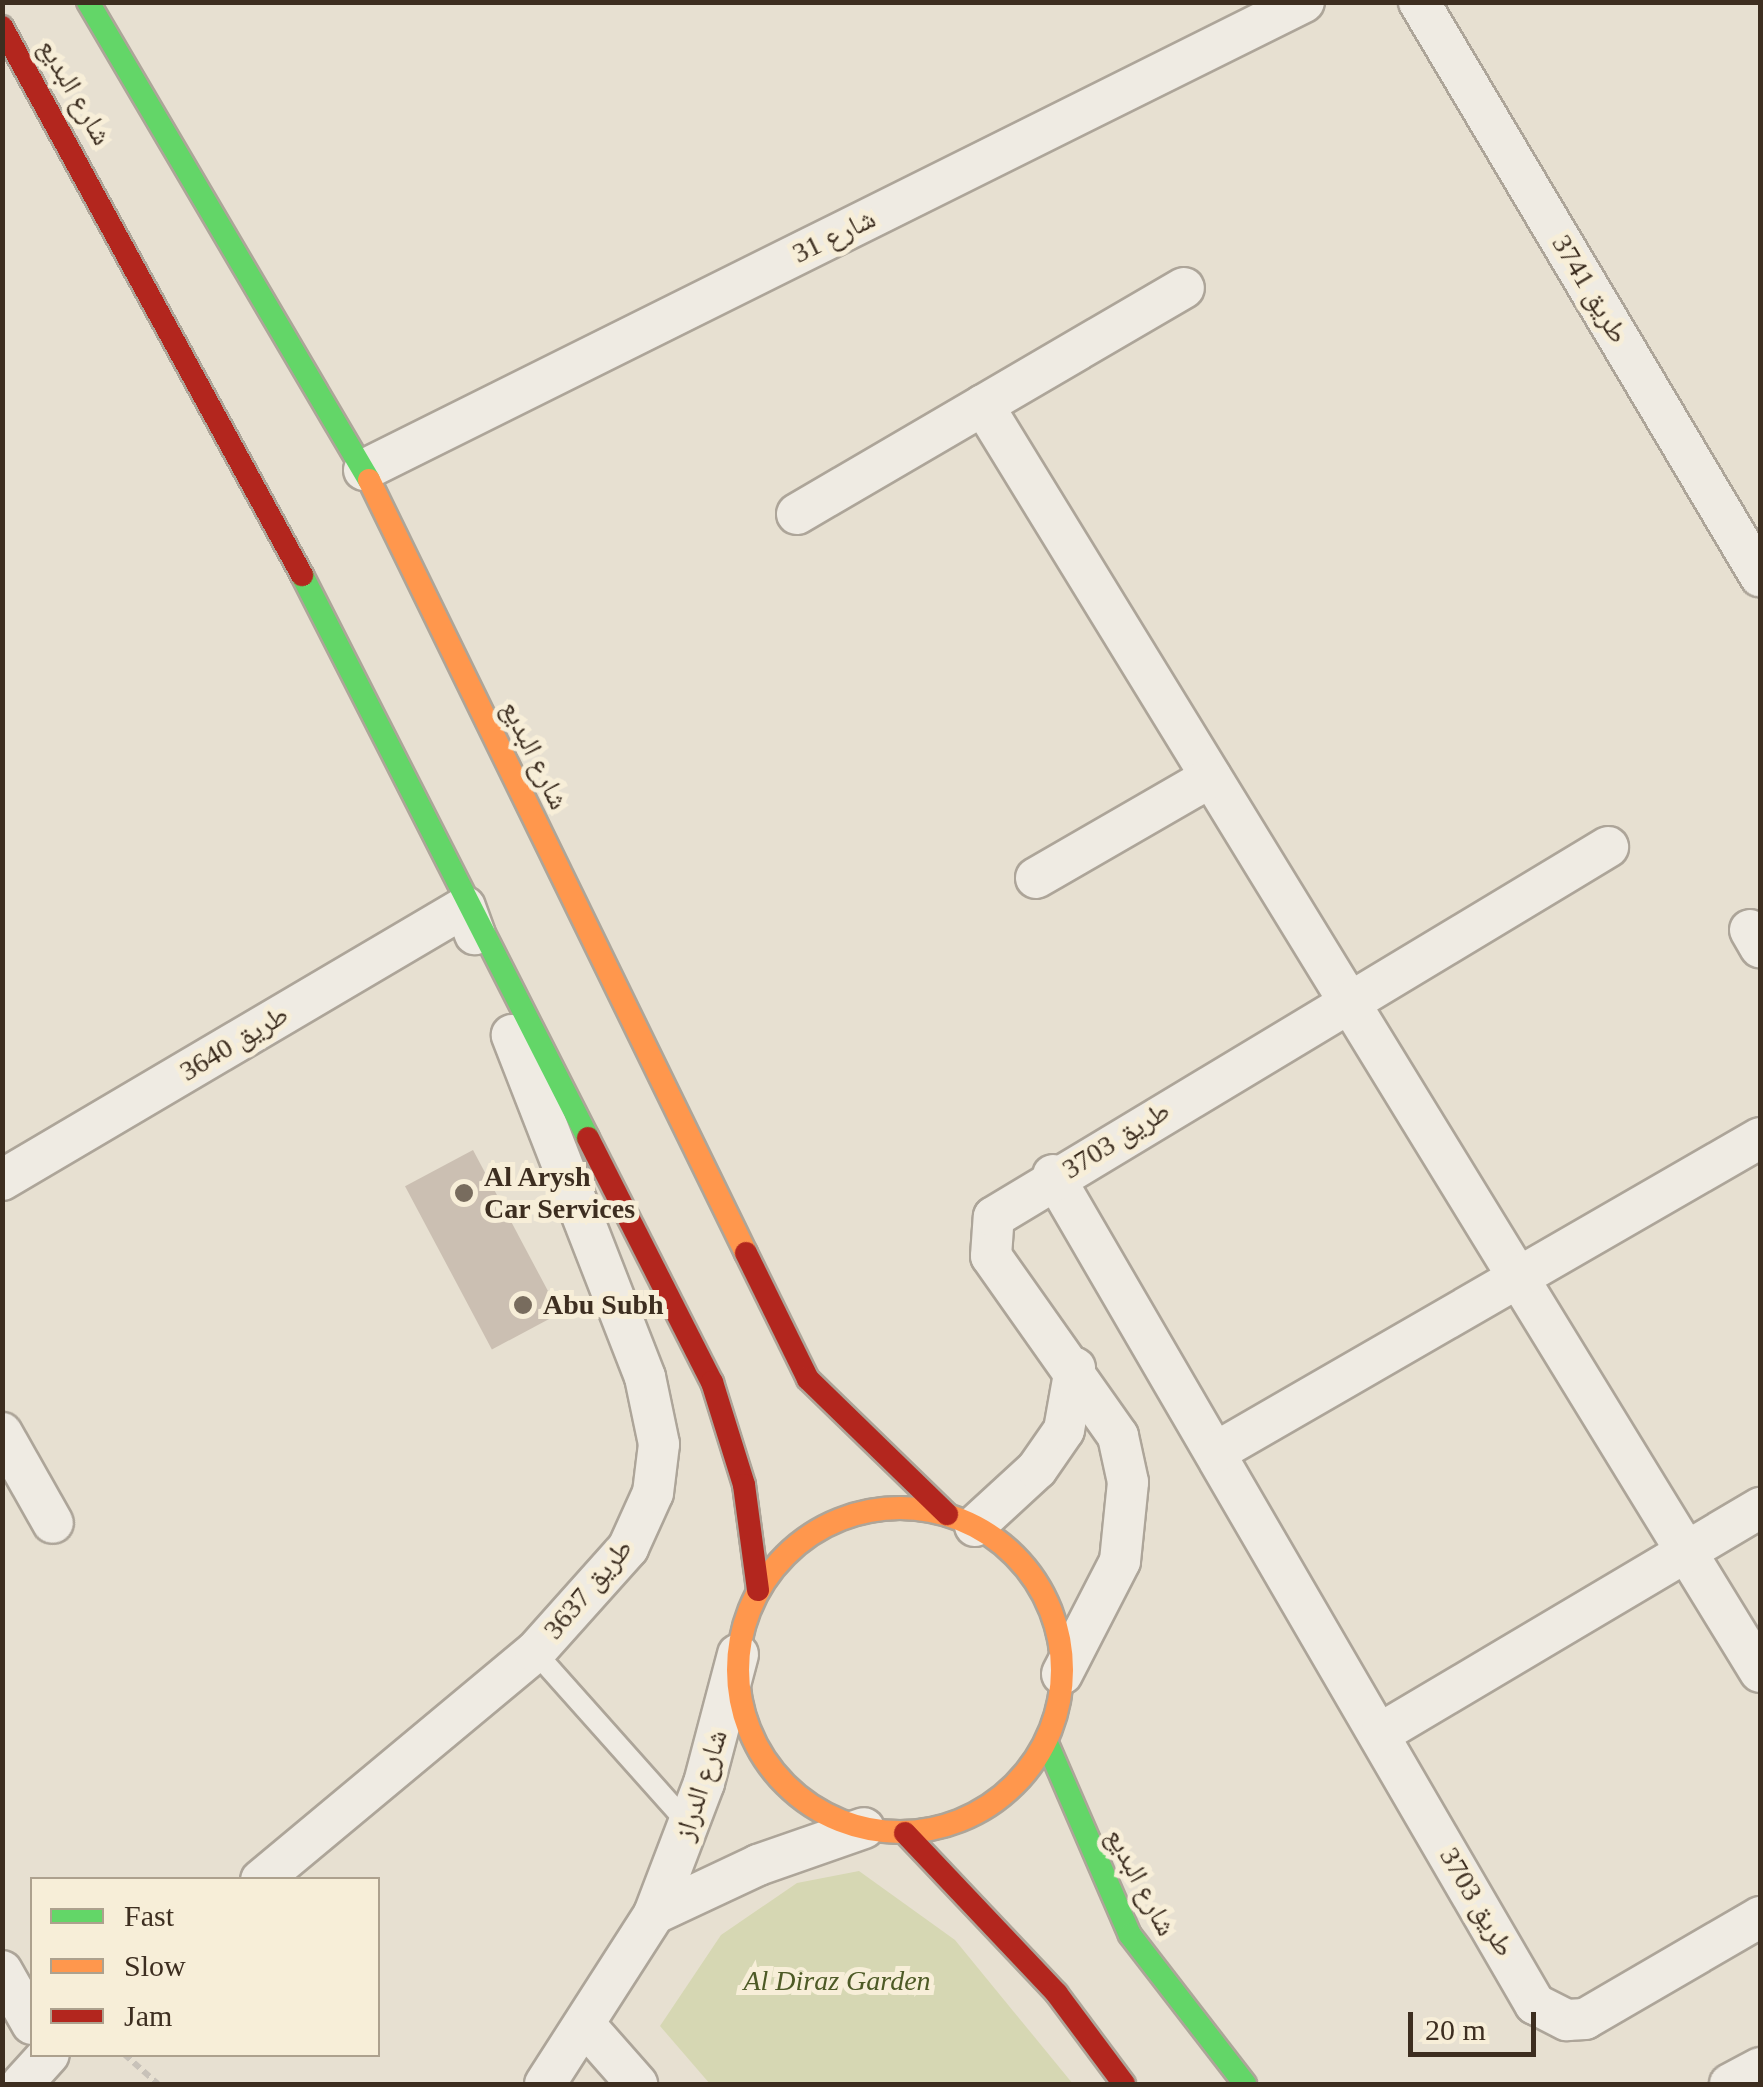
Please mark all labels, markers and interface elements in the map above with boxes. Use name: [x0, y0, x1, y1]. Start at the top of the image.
street label: شارع البديع: [31, 33, 119, 151]
street label: شارع 31: [787, 202, 881, 270]
street label: طريق 3741: [1545, 229, 1635, 349]
street label: شارع البديع: [494, 695, 576, 815]
street label: طريق 3640: [174, 998, 294, 1088]
street label: طريق 3703: [1056, 1094, 1176, 1186]
place label: Al Arysh Car Services: [484, 1160, 636, 1226]
marker: Al Arysh Car Services: [453, 1182, 475, 1204]
place label: Abu Subh: [543, 1288, 664, 1322]
marker: Abu Subh: [512, 1294, 534, 1316]
street label: طريق 3637: [536, 1532, 640, 1646]
street label: شارع الدراز: [667, 1725, 735, 1845]
street label: شارع البديع: [1099, 1822, 1183, 1942]
street label: طريق 3703: [1432, 1841, 1522, 1963]
legend: [30, 1877, 380, 2057]
text: Fast: [124, 1899, 174, 1932]
text: Slow: [124, 1949, 186, 1982]
park label: Al Diraz Garden: [743, 1964, 931, 1998]
scale bar: [1413, 1992, 1540, 2054]
text: Jam: [124, 1999, 172, 2032]
text: 20 m: [1425, 2013, 1486, 2046]

